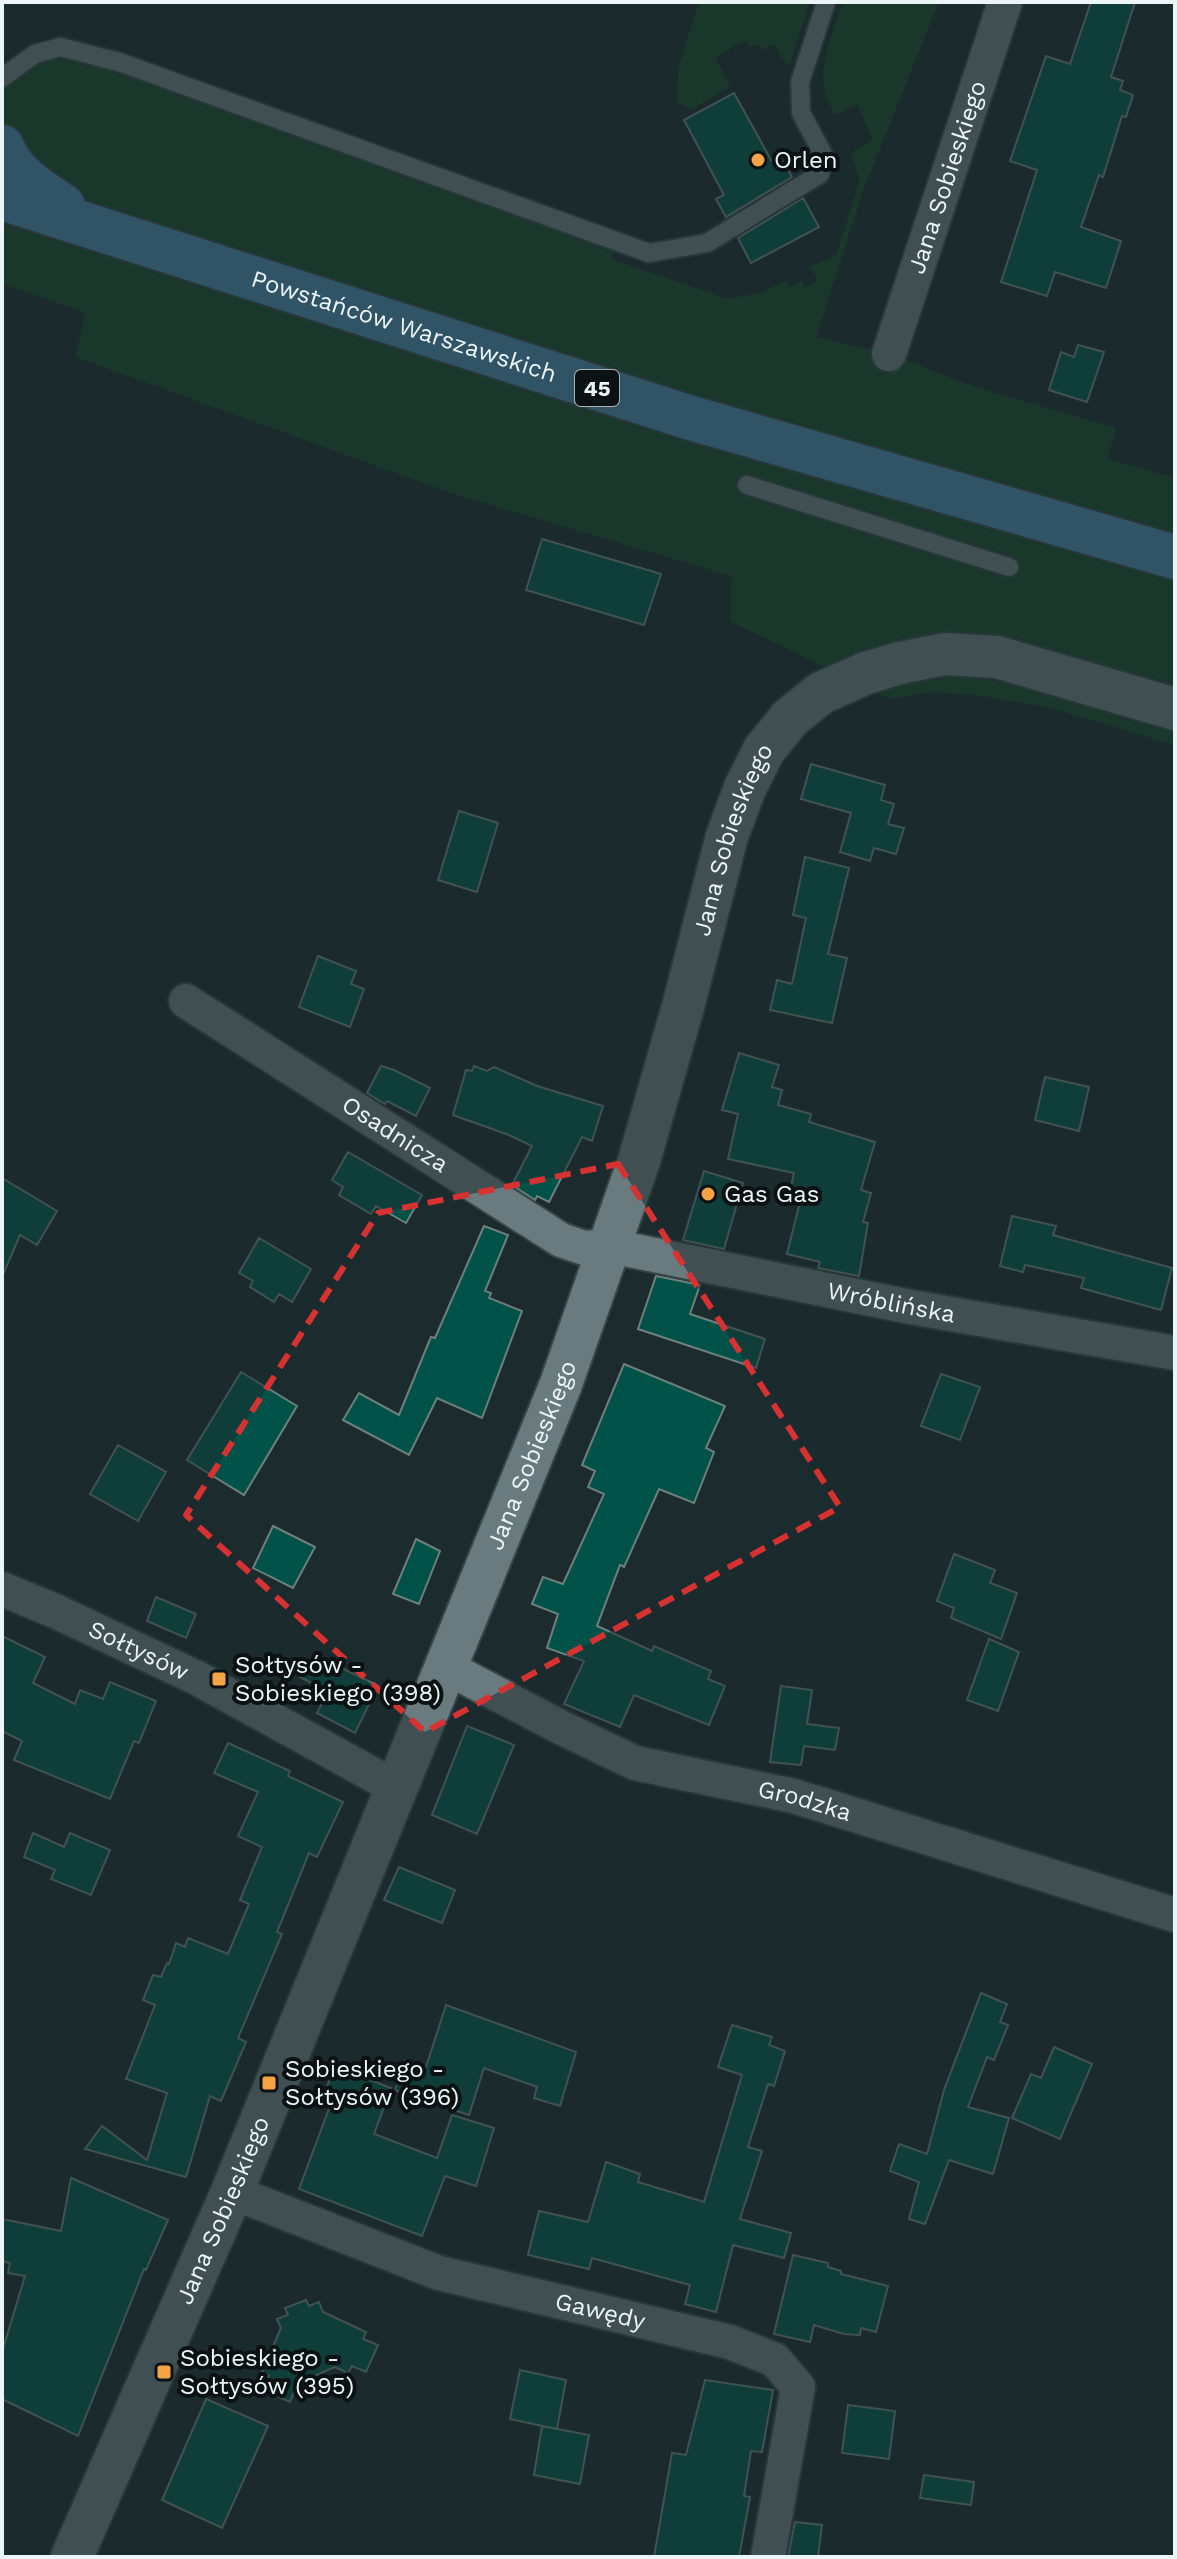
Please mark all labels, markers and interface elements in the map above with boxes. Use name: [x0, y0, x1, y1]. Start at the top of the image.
street label: Jana Sobieskiego: [902, 77, 992, 277]
place label: Orlen: [774, 146, 838, 174]
marker: Orlen: [749, 151, 767, 169]
street label: Powstańców Warszawskich: [248, 265, 560, 388]
road number: 45: [575, 370, 619, 406]
street label: Jana Sobieskiego: [688, 739, 779, 939]
street label: Osadnicza: [337, 1090, 453, 1178]
place label: Gas Gas: [724, 1180, 819, 1208]
marker: Gas Gas: [699, 1185, 717, 1203]
street label: Wróblińska: [825, 1276, 957, 1328]
street label: Jana Sobieskiego: [481, 1357, 582, 1554]
street label: Sołtysów: [84, 1615, 193, 1686]
place label: Sołtysów - Sobieskiego (398): [235, 1651, 441, 1707]
marker: Sołtysów - Sobieskiego (398): [210, 1670, 228, 1688]
street label: Grodzka: [755, 1775, 855, 1827]
place label: Sobieskiego - Sołtysów (396): [285, 2055, 459, 2111]
marker: Sobieskiego - Sołtysów (396): [260, 2074, 278, 2092]
street label: Jana Sobieskiego: [170, 2112, 275, 2309]
street label: Gawędy: [552, 2287, 649, 2336]
place label: Sobieskiego - Sołtysów (395): [180, 2344, 354, 2400]
marker: Sobieskiego - Sołtysów (395): [155, 2363, 173, 2381]

